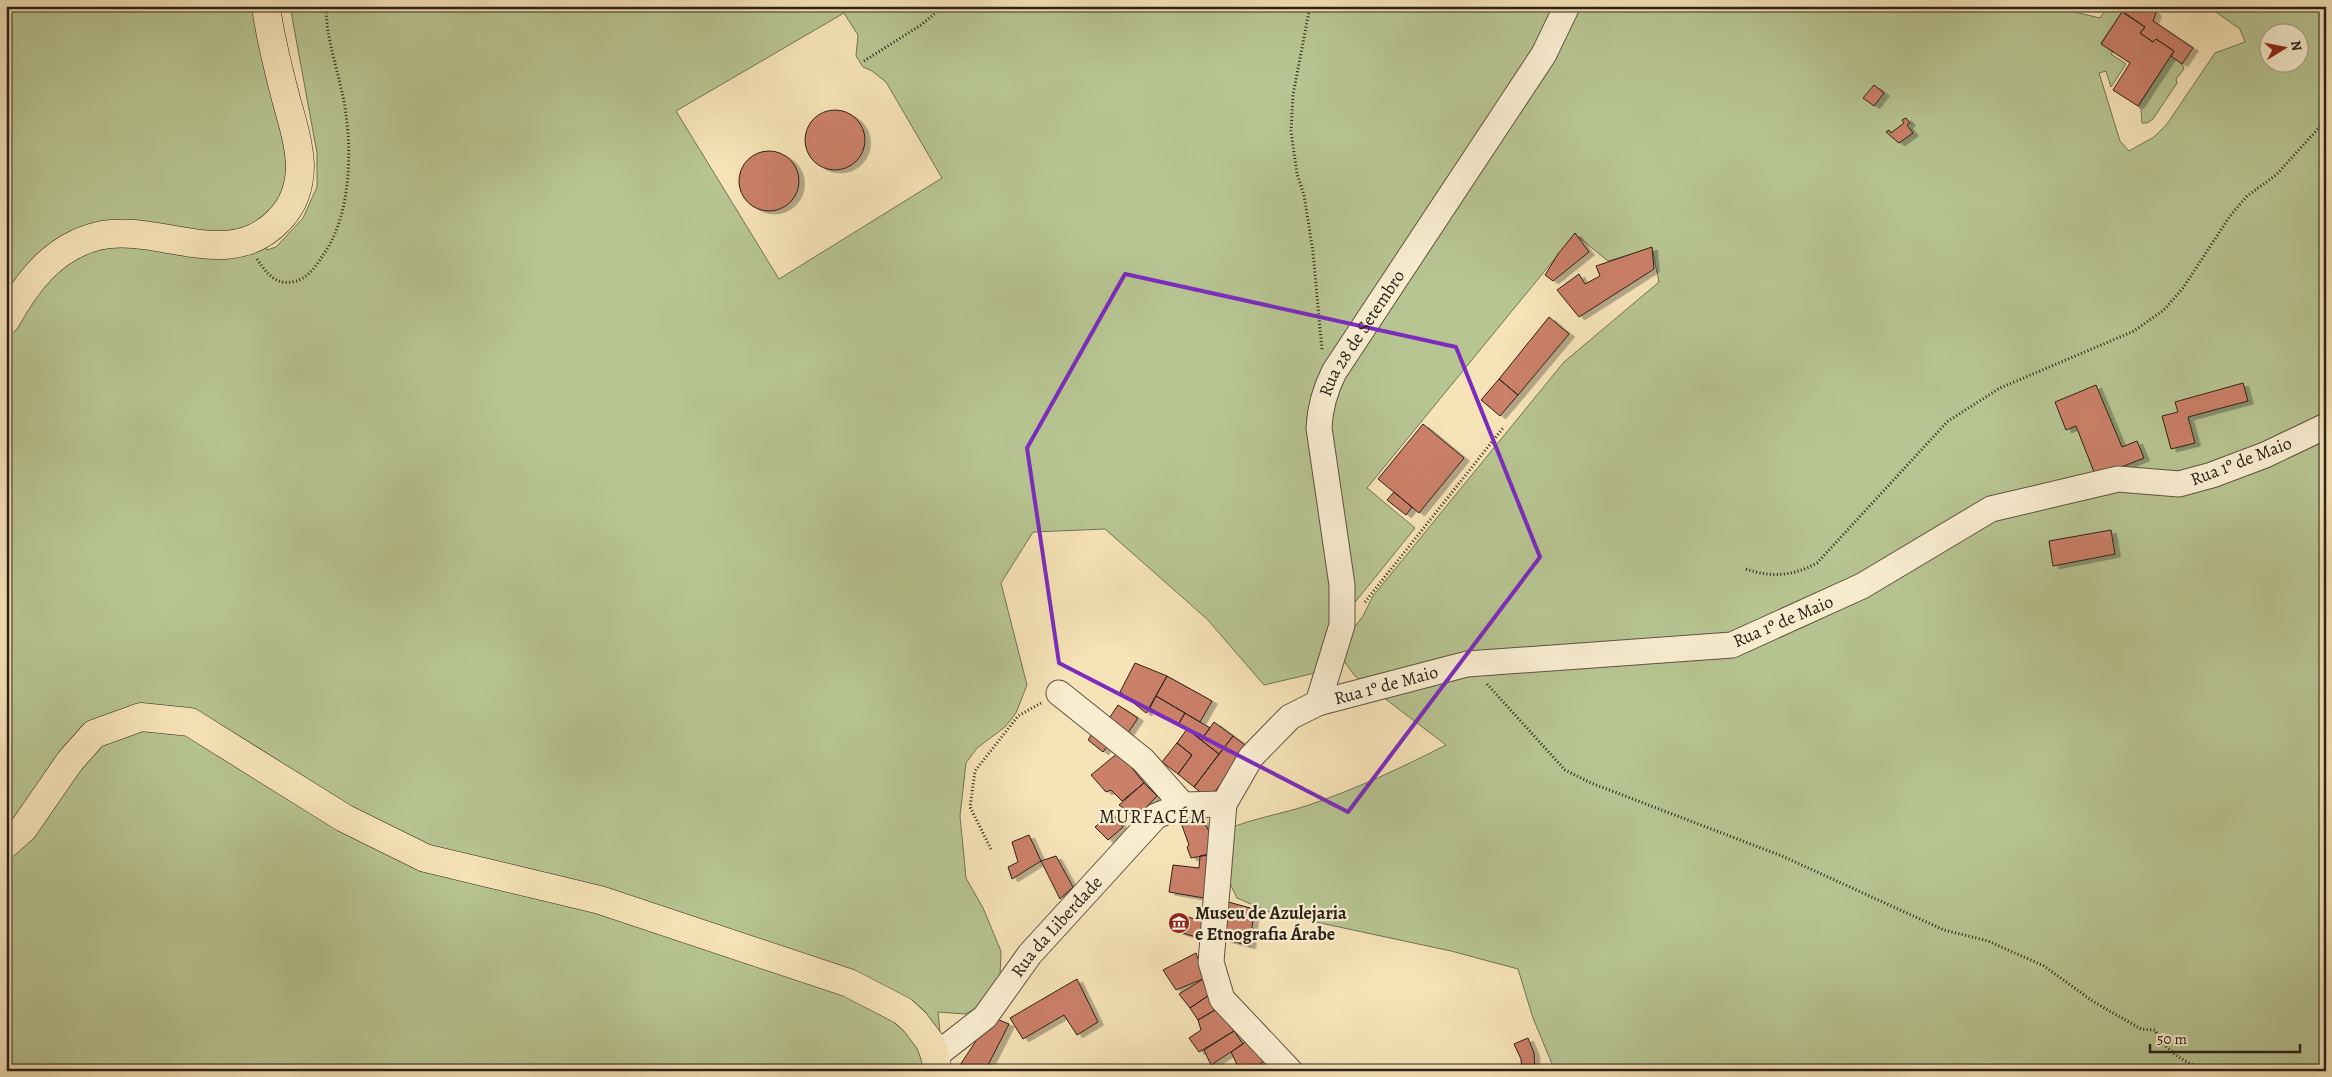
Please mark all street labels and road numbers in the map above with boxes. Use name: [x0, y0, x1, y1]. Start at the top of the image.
street label: Rua 28 de Setembro: [1313, 265, 1410, 399]
street label: Rua 1º de Maio: [2187, 431, 2295, 491]
street label: Rua 1º de Maio: [1729, 589, 1837, 653]
street label: Rua 1º de Maio: [1331, 660, 1441, 710]
street label: Rua da Liberdade: [1005, 871, 1108, 982]

